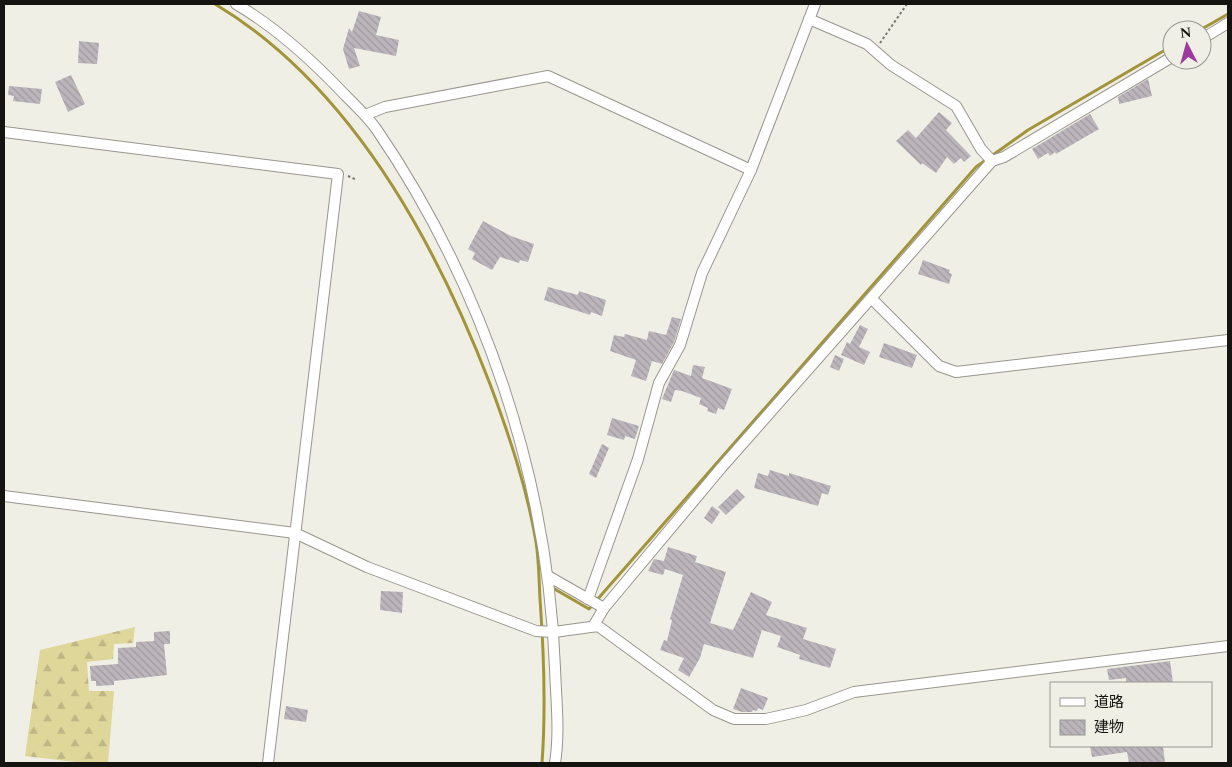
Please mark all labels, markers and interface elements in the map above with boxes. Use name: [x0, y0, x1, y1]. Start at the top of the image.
north arrow: [1162, 20, 1212, 70]
text: N: [1179, 22, 1192, 44]
legend: [1050, 682, 1212, 747]
text: 道路: [1094, 691, 1124, 714]
text: 建物: [1094, 716, 1124, 739]

